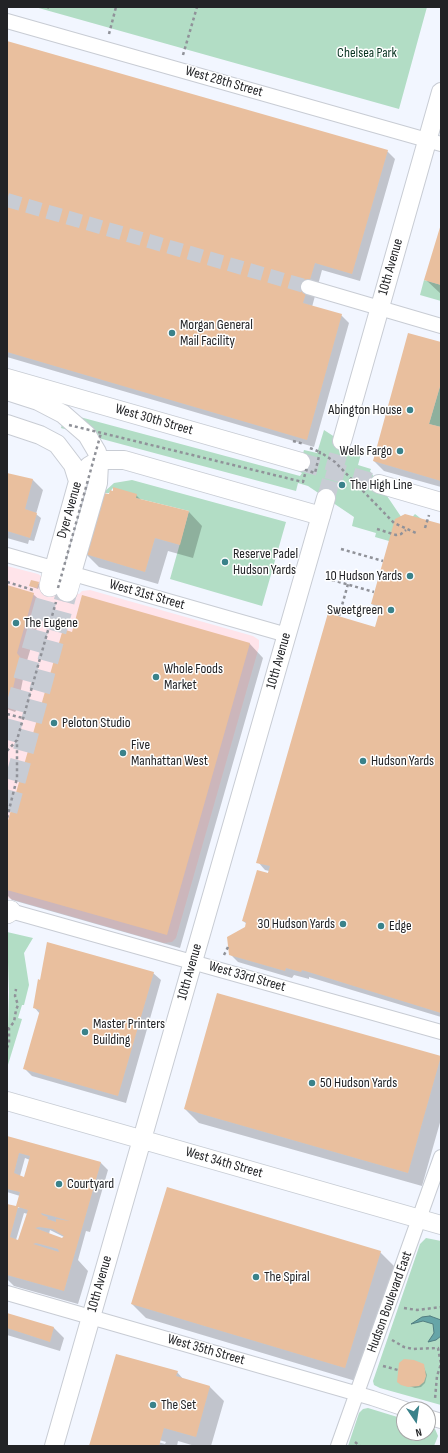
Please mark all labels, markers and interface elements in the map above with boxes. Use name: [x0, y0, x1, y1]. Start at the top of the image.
park label: Chelsea Park: [337, 45, 397, 61]
street label: West 28th Street: [183, 63, 265, 101]
street label: 10th Avenue: [375, 237, 407, 297]
place label: Morgan General Mail Facility: [180, 317, 253, 350]
marker: Morgan General Mail Facility: [167, 328, 177, 338]
street label: West 30th Street: [113, 401, 195, 439]
place label: Abington House: [328, 402, 402, 418]
marker: Abington House: [405, 405, 415, 415]
place label: Wells Fargo: [340, 443, 392, 459]
marker: Wells Fargo: [395, 446, 405, 456]
place label: The High Line: [350, 477, 412, 493]
street label: Dyer Avenue: [54, 480, 86, 540]
marker: The High Line: [337, 480, 347, 490]
place label: Reserve Padel Hudson Yards: [233, 546, 298, 578]
marker: Reserve Padel Hudson Yards: [220, 557, 230, 567]
place label: 10 Hudson Yards: [325, 568, 402, 584]
marker: 10 Hudson Yards: [405, 571, 415, 581]
street label: West 31st Street: [107, 576, 187, 614]
place label: Sweetgreen: [327, 602, 383, 618]
marker: Sweetgreen: [386, 605, 396, 615]
place label: The Eugene: [24, 615, 78, 631]
marker: The Eugene: [11, 618, 21, 628]
street label: 10th Avenue: [263, 631, 295, 691]
place label: Whole Foods Market: [164, 661, 223, 694]
marker: Whole Foods Market: [151, 672, 161, 682]
place label: Peloton Studio: [62, 715, 131, 731]
marker: Peloton Studio: [49, 718, 59, 728]
place label: Five Manhattan West: [131, 737, 208, 770]
marker: Five Manhattan West: [118, 748, 128, 758]
place label: Hudson Yards: [371, 753, 434, 769]
marker: Hudson Yards: [358, 756, 368, 766]
place label: 30 Hudson Yards: [258, 916, 335, 932]
place label: Edge: [389, 918, 412, 934]
marker: 30 Hudson Yards: [338, 919, 348, 929]
marker: Edge: [376, 921, 386, 931]
street label: 10th Avenue: [174, 942, 206, 1002]
street label: West 33rd Street: [207, 958, 287, 996]
place label: Master Printers Building: [93, 1016, 165, 1048]
marker: Master Printers Building: [80, 1027, 90, 1037]
place label: 50 Hudson Yards: [320, 1075, 397, 1091]
marker: 50 Hudson Yards: [307, 1078, 317, 1088]
street label: West 34th Street: [183, 1144, 265, 1182]
place label: Courtyard: [67, 1176, 114, 1192]
marker: Courtyard: [54, 1179, 64, 1189]
street label: Hudson Boulevard East: [364, 1249, 416, 1355]
street label: 10th Avenue: [84, 1254, 116, 1314]
place label: The Spiral: [264, 1269, 310, 1285]
marker: The Spiral: [251, 1272, 261, 1282]
street label: West 35th Street: [165, 1331, 247, 1369]
place label: The Set: [161, 1397, 196, 1413]
marker: The Set: [148, 1400, 158, 1410]
north arrow: [396, 1401, 436, 1441]
text: N: [414, 1425, 423, 1439]

